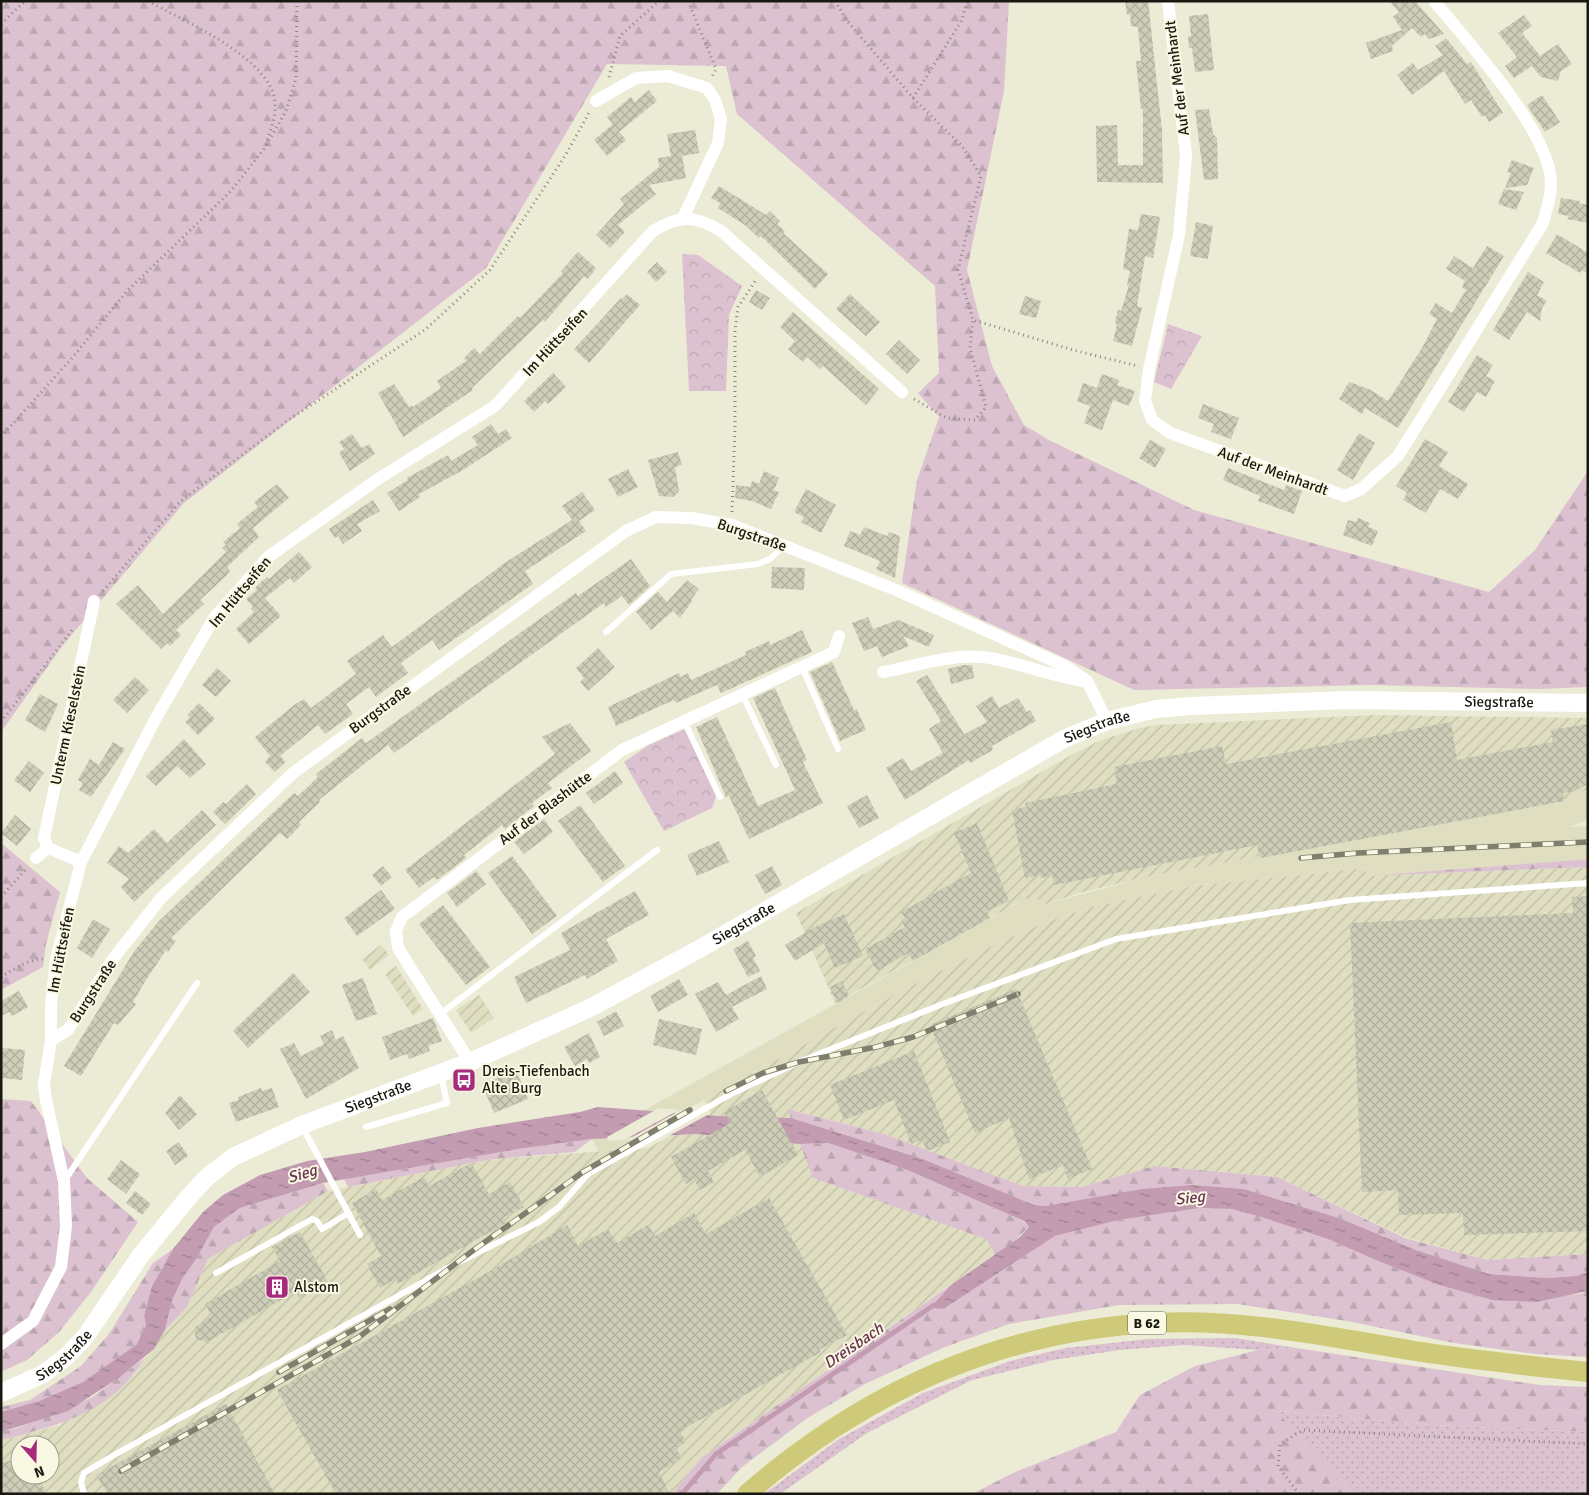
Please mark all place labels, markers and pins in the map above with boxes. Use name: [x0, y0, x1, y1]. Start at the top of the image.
place label: Dreis-Tiefenbach Alte Burg: [482, 1062, 590, 1097]
bus stop icon: Dreis-Tiefenbach Alte Burg: [451, 1067, 477, 1093]
building icon: Alstom: [264, 1274, 290, 1300]
place label: Alstom: [294, 1278, 339, 1296]

